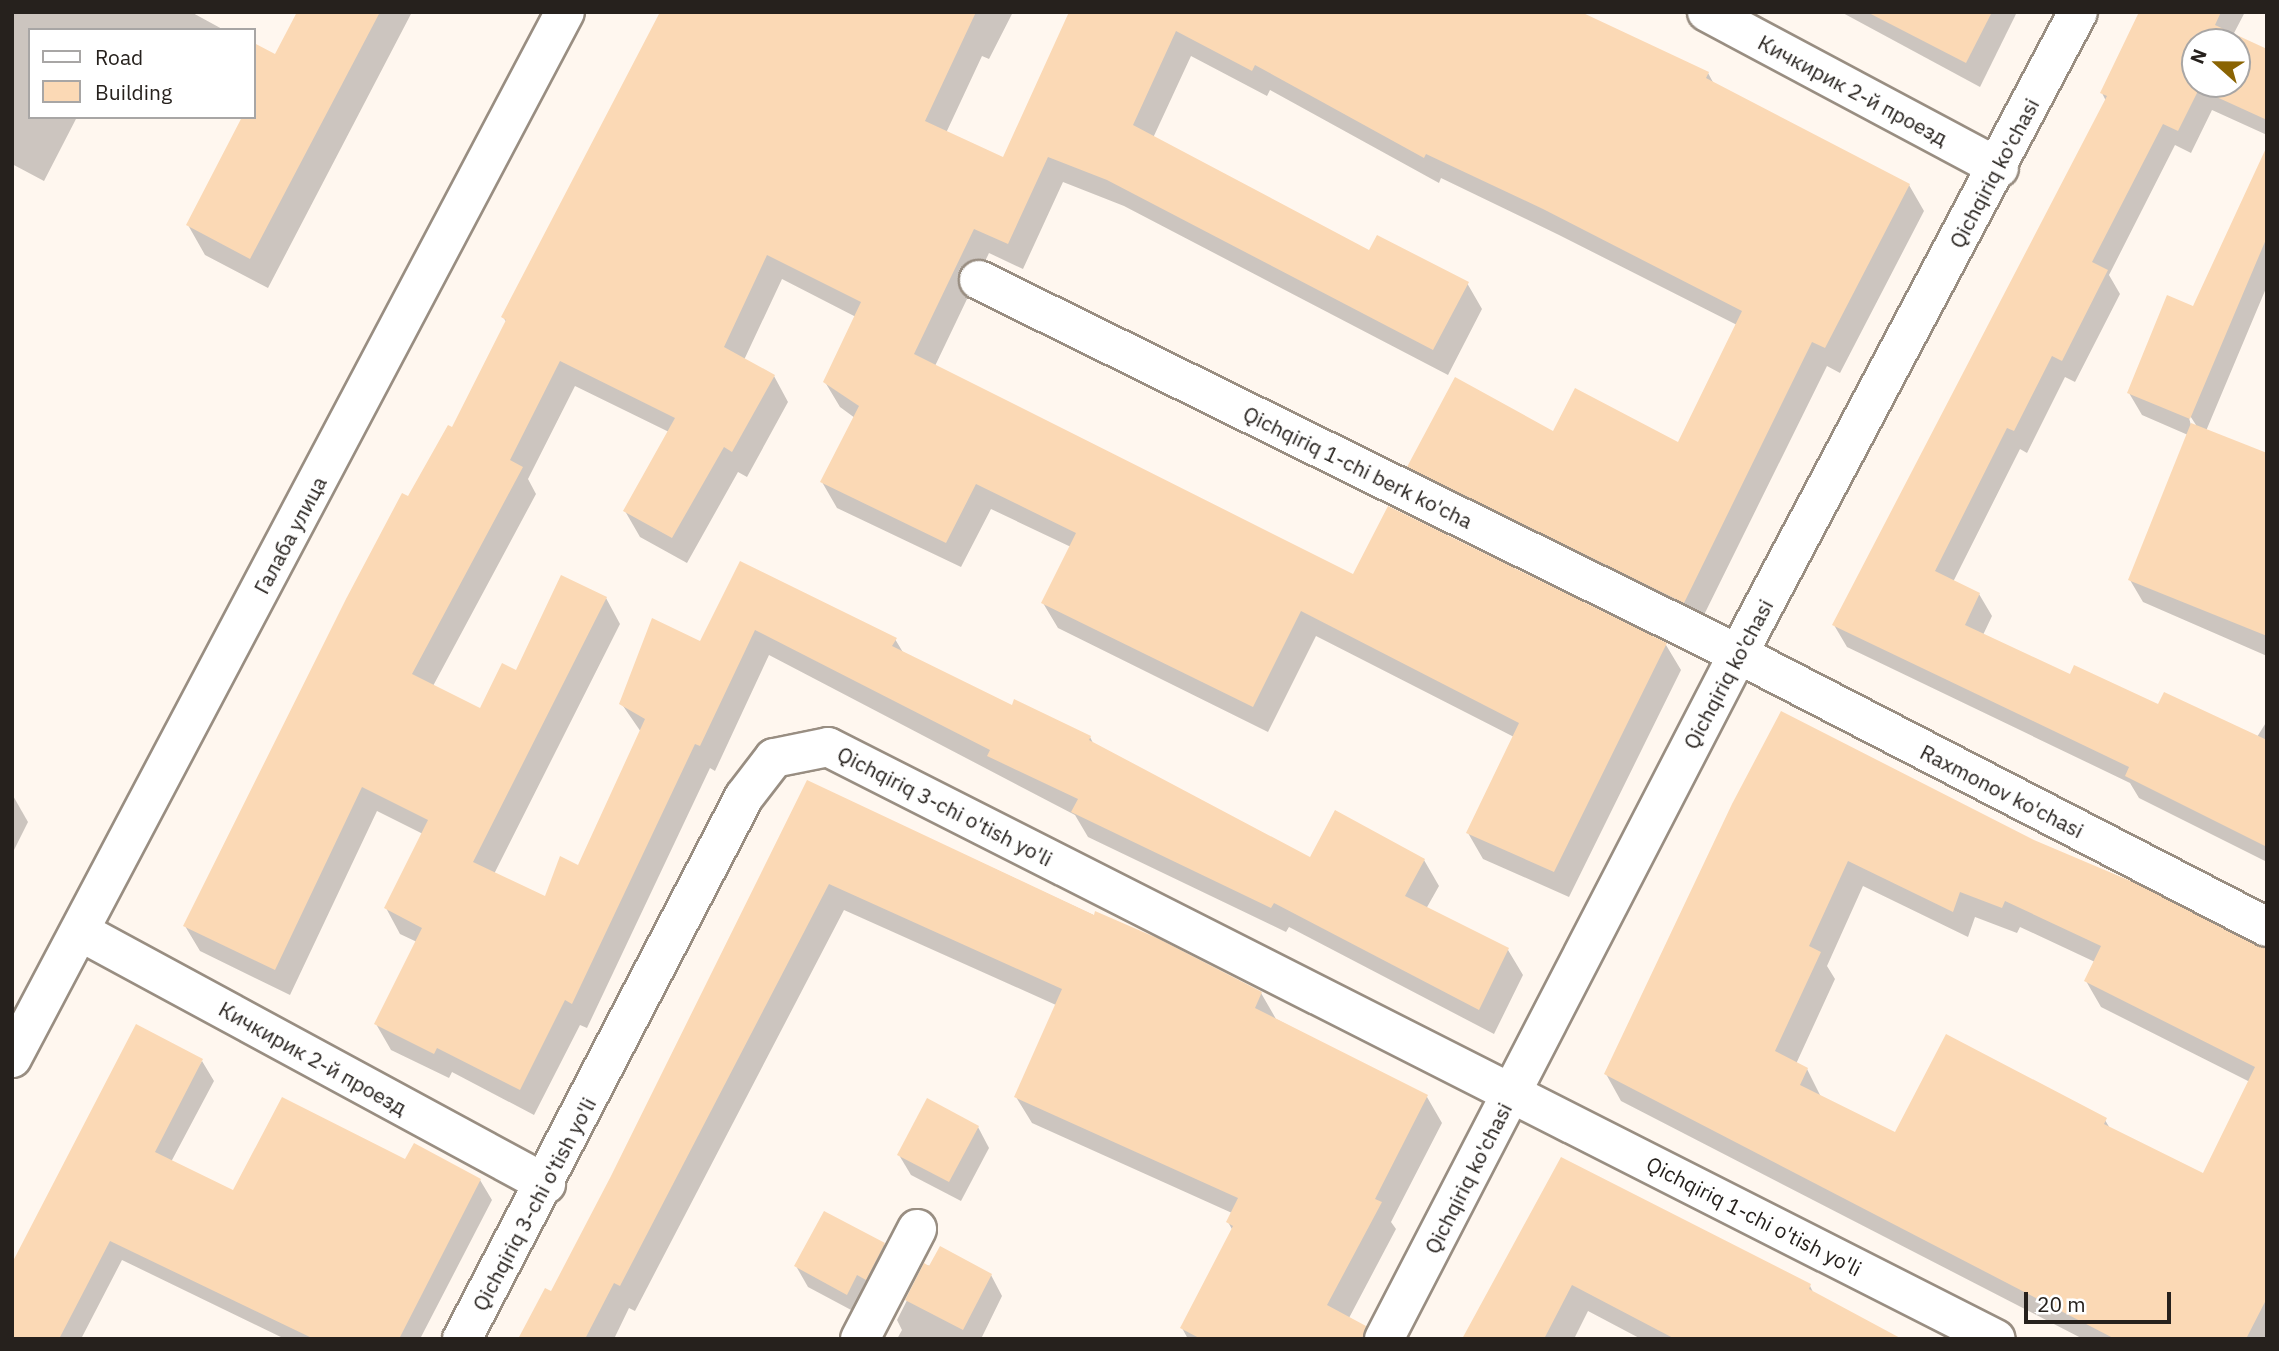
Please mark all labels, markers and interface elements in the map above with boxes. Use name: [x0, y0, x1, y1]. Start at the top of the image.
legend: [28, 28, 256, 119]
north arrow: [2181, 28, 2251, 98]
street label: Кичкирик 2-й проезд: [1754, 29, 1952, 151]
text: Road: [95, 43, 143, 71]
text: N: [2185, 45, 2212, 67]
text: Building: [95, 78, 172, 106]
street label: Qichqiriq ko'chasi: [1944, 94, 2044, 252]
street label: Qichqiriq 1-chi berk ko'cha: [1239, 400, 1477, 534]
street label: Галаба улица: [248, 472, 332, 598]
street label: Qichqiriq ko'chasi: [1678, 595, 1778, 753]
street label: Raxmonov ko'chasi: [1916, 739, 2088, 843]
street label: Qichqiriq 3-chi o'tish yo'li: [833, 741, 1057, 871]
street label: Кичкирик 2-й проезд: [215, 996, 411, 1120]
street label: Qichqiriq 3-chi o'tish yo'li: [467, 1093, 601, 1315]
street label: Qichqiriq ko'chasi: [1419, 1098, 1517, 1258]
street label: Qichqiriq 1-chi o'tish yo'li: [1642, 1151, 1866, 1281]
scale bar: [2027, 1278, 2174, 1322]
text: 20 m: [2037, 1290, 2086, 1318]

